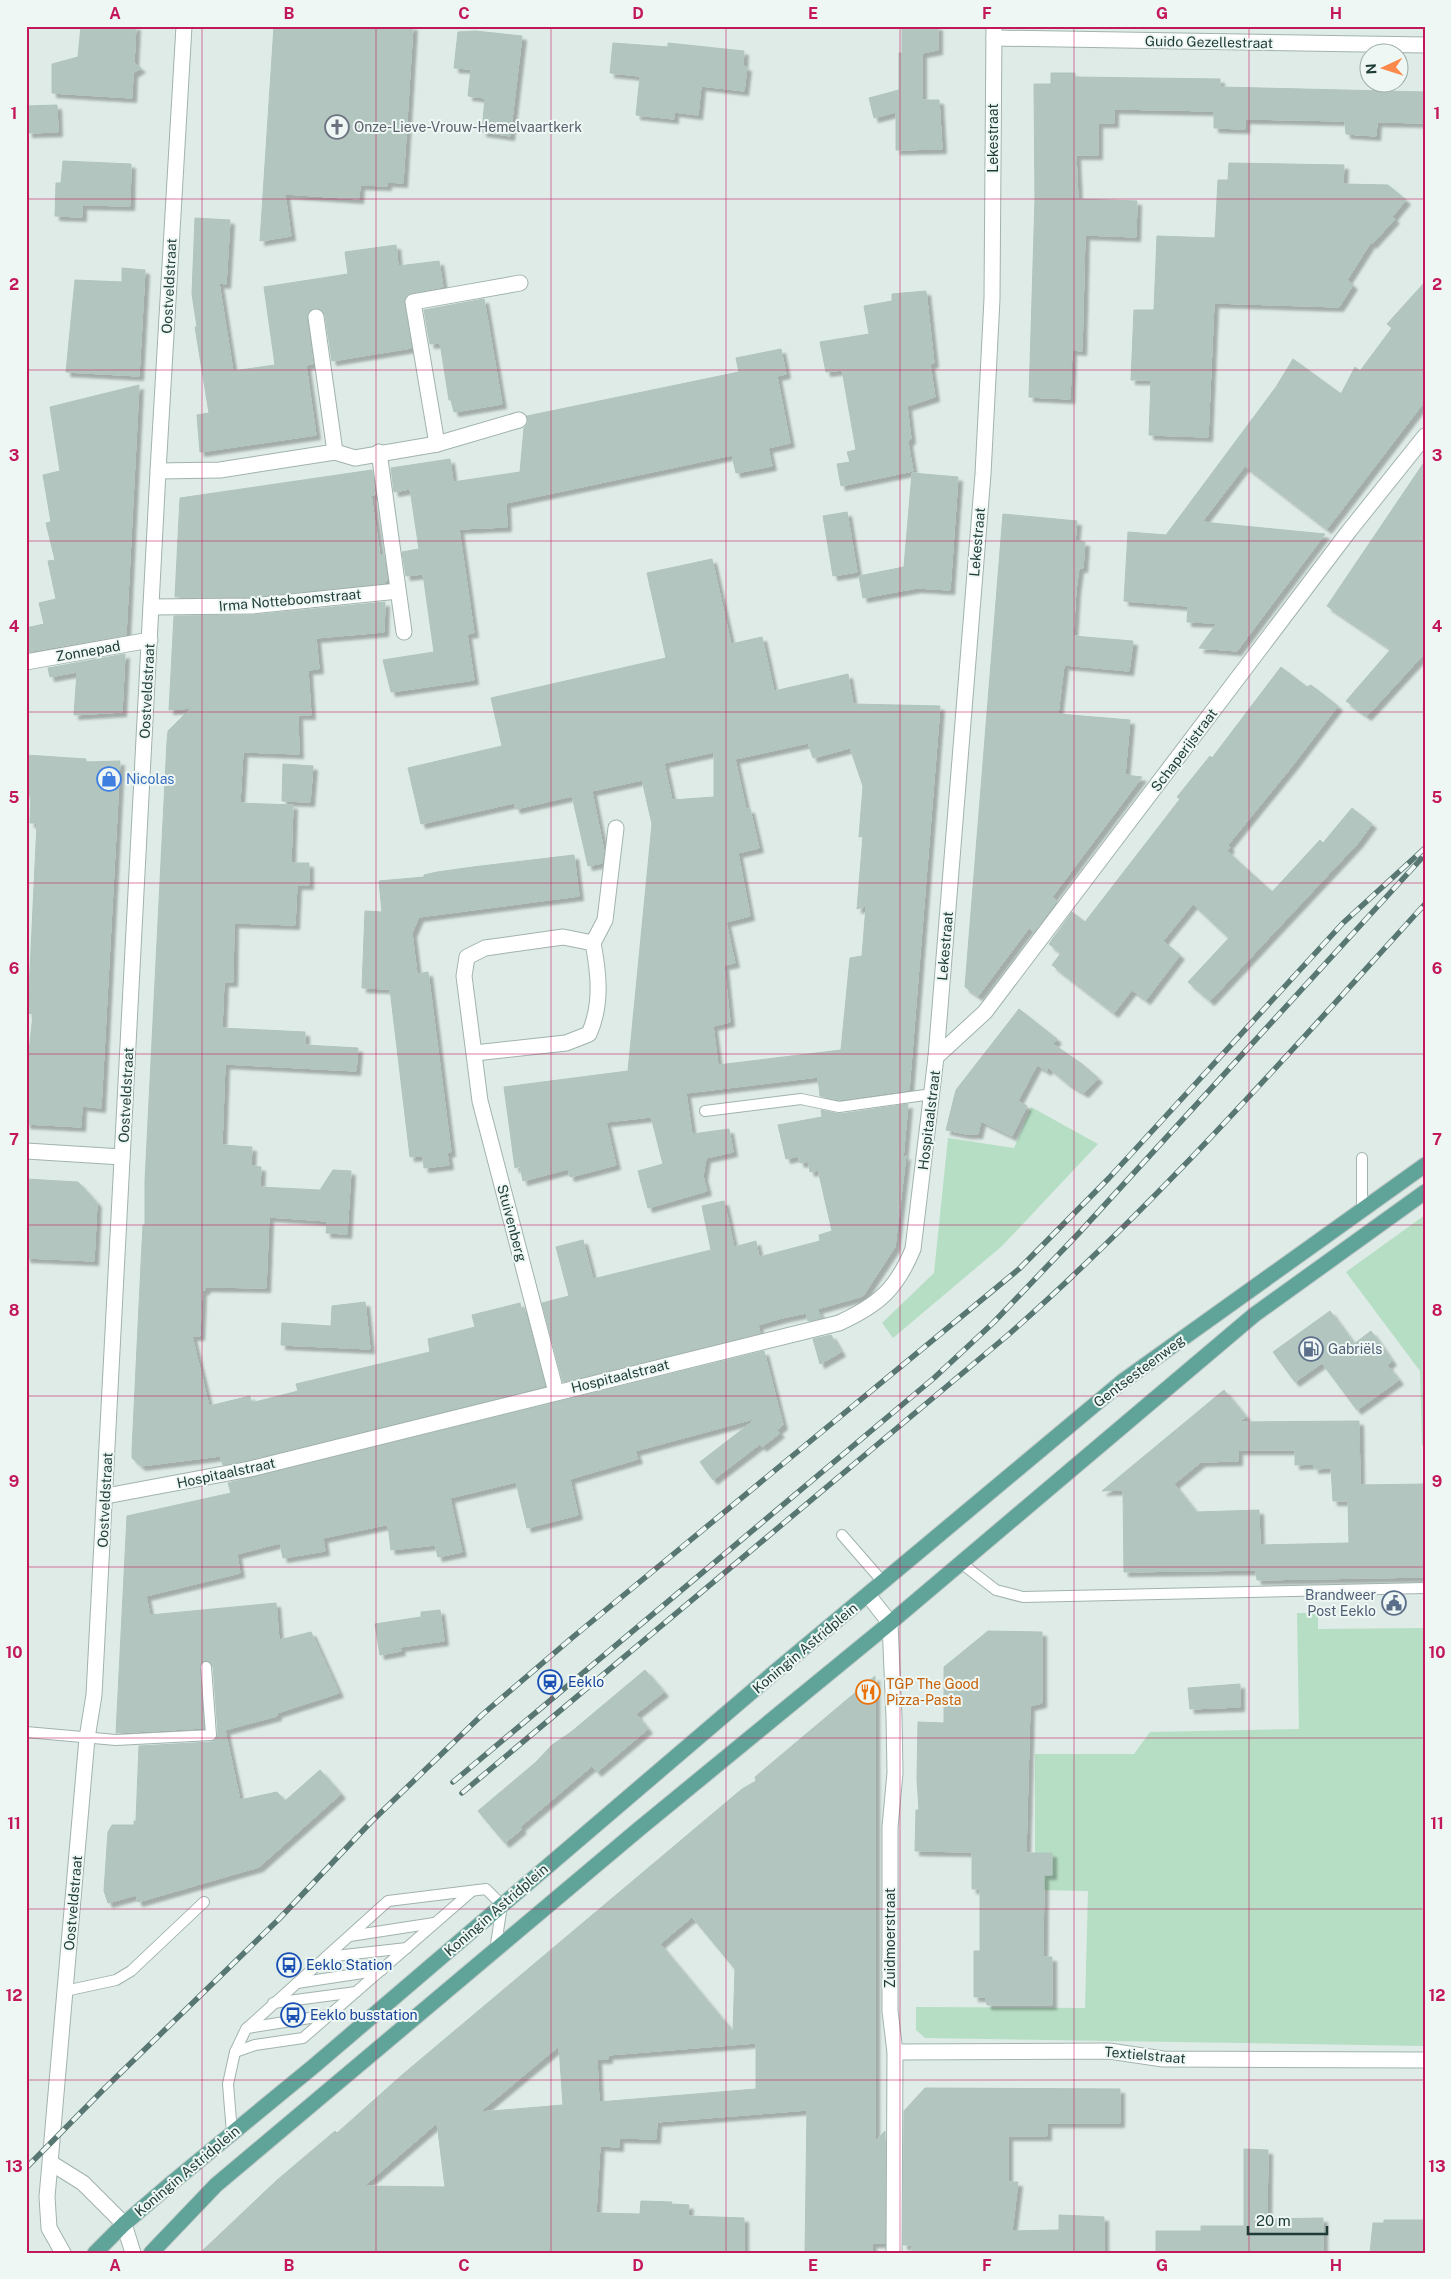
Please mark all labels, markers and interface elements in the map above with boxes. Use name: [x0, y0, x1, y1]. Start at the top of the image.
text: A: [109, 4, 121, 23]
text: B: [284, 4, 295, 23]
text: C: [458, 4, 470, 23]
text: D: [632, 4, 644, 23]
text: E: [808, 4, 818, 23]
text: F: [982, 4, 992, 23]
text: G: [1156, 4, 1168, 23]
text: H: [1330, 4, 1342, 23]
street label: Guido Gezellestraat: [1145, 33, 1273, 51]
north arrow: [1358, 42, 1408, 92]
text: N: [1363, 63, 1379, 75]
street label: Lekestraat: [985, 103, 1001, 173]
text: 1: [11, 104, 17, 123]
text: 1: [1434, 104, 1440, 123]
church icon: Onze-Lieve-Vrouw-Hemelvaartkerk: [324, 114, 350, 140]
place label: Onze-Lieve-Vrouw-Hemelvaartkerk: [354, 119, 582, 135]
street label: Oostveldstraat: [159, 238, 179, 334]
text: 2: [9, 275, 19, 294]
text: 2: [1432, 275, 1442, 294]
text: 3: [9, 446, 19, 465]
text: 3: [1432, 446, 1442, 465]
street label: Lekestraat: [966, 507, 988, 577]
street label: Irma Notteboomstraat: [218, 586, 362, 614]
text: 4: [9, 617, 20, 636]
text: 4: [1432, 617, 1443, 636]
street label: Zonnepad: [55, 637, 121, 665]
street label: Oostveldstraat: [137, 643, 157, 739]
street label: Schaperijstraat: [1148, 705, 1220, 795]
shop icon: Nicolas: [96, 766, 122, 792]
place label: Nicolas: [126, 771, 174, 787]
text: 5: [9, 788, 20, 807]
text: 5: [1432, 788, 1443, 807]
street label: Lekestraat: [934, 911, 956, 981]
text: 6: [9, 959, 19, 978]
text: 6: [1432, 959, 1442, 978]
street label: Oostveldstraat: [116, 1047, 136, 1143]
street label: Hospitaalstraat: [915, 1069, 943, 1171]
text: 7: [9, 1130, 19, 1149]
text: 7: [1432, 1130, 1442, 1149]
street label: Stuivenberg: [494, 1183, 530, 1264]
text: 8: [9, 1301, 20, 1320]
text: 8: [1432, 1301, 1443, 1320]
street label: Gentsesteenweg: [1090, 1331, 1188, 1410]
fuel station icon: Gabriëls: [1298, 1336, 1324, 1362]
place label: Gabriëls: [1328, 1341, 1382, 1357]
street label: Hospitaalstraat: [569, 1356, 671, 1396]
street label: Oostveldstraat: [95, 1452, 115, 1548]
street label: Hospitaalstraat: [175, 1455, 277, 1491]
text: 9: [9, 1472, 19, 1491]
text: 9: [1432, 1472, 1442, 1491]
place label: Brandweer Post Eeklo: [1305, 1587, 1376, 1619]
public building icon: Brandweer Post Eeklo: [1381, 1590, 1407, 1616]
street label: Koningin Astridplein: [749, 1600, 861, 1696]
text: 10: [5, 1643, 23, 1662]
text: 10: [1428, 1643, 1446, 1662]
station icon: Eeklo: [537, 1669, 563, 1695]
place label: Eeklo: [568, 1674, 604, 1690]
place label: TGP The Good Pizza-Pasta: [886, 1676, 979, 1708]
restaurant icon: TGP The Good Pizza-Pasta: [855, 1679, 881, 1705]
text: 11: [7, 1814, 21, 1833]
text: 11: [1430, 1814, 1444, 1833]
street label: Oostveldstraat: [61, 1855, 85, 1951]
street label: Koningin Astridplein: [441, 1861, 551, 1959]
street label: Zuidmoerstraat: [882, 1888, 898, 1988]
bus stop icon: Eeklo Station: [276, 1952, 302, 1978]
place label: Eeklo Station: [306, 1957, 392, 1973]
text: 12: [5, 1986, 23, 2005]
text: 12: [1428, 1986, 1446, 2005]
bus stop icon: Eeklo busstation: [280, 2002, 306, 2028]
place label: Eeklo busstation: [310, 2007, 418, 2023]
street label: Textielstraat: [1104, 2043, 1186, 2067]
street label: Koningin Astridplein: [131, 2123, 243, 2219]
text: 13: [5, 2157, 23, 2176]
text: 13: [1428, 2157, 1446, 2176]
scale bar: [1248, 2204, 1327, 2236]
text: 20 m: [1256, 2212, 1291, 2229]
text: A: [109, 2256, 121, 2275]
text: B: [284, 2256, 295, 2275]
text: C: [458, 2256, 470, 2275]
text: D: [632, 2256, 644, 2275]
text: E: [808, 2256, 818, 2275]
text: F: [982, 2256, 992, 2275]
text: G: [1156, 2256, 1168, 2275]
text: H: [1330, 2256, 1342, 2275]

